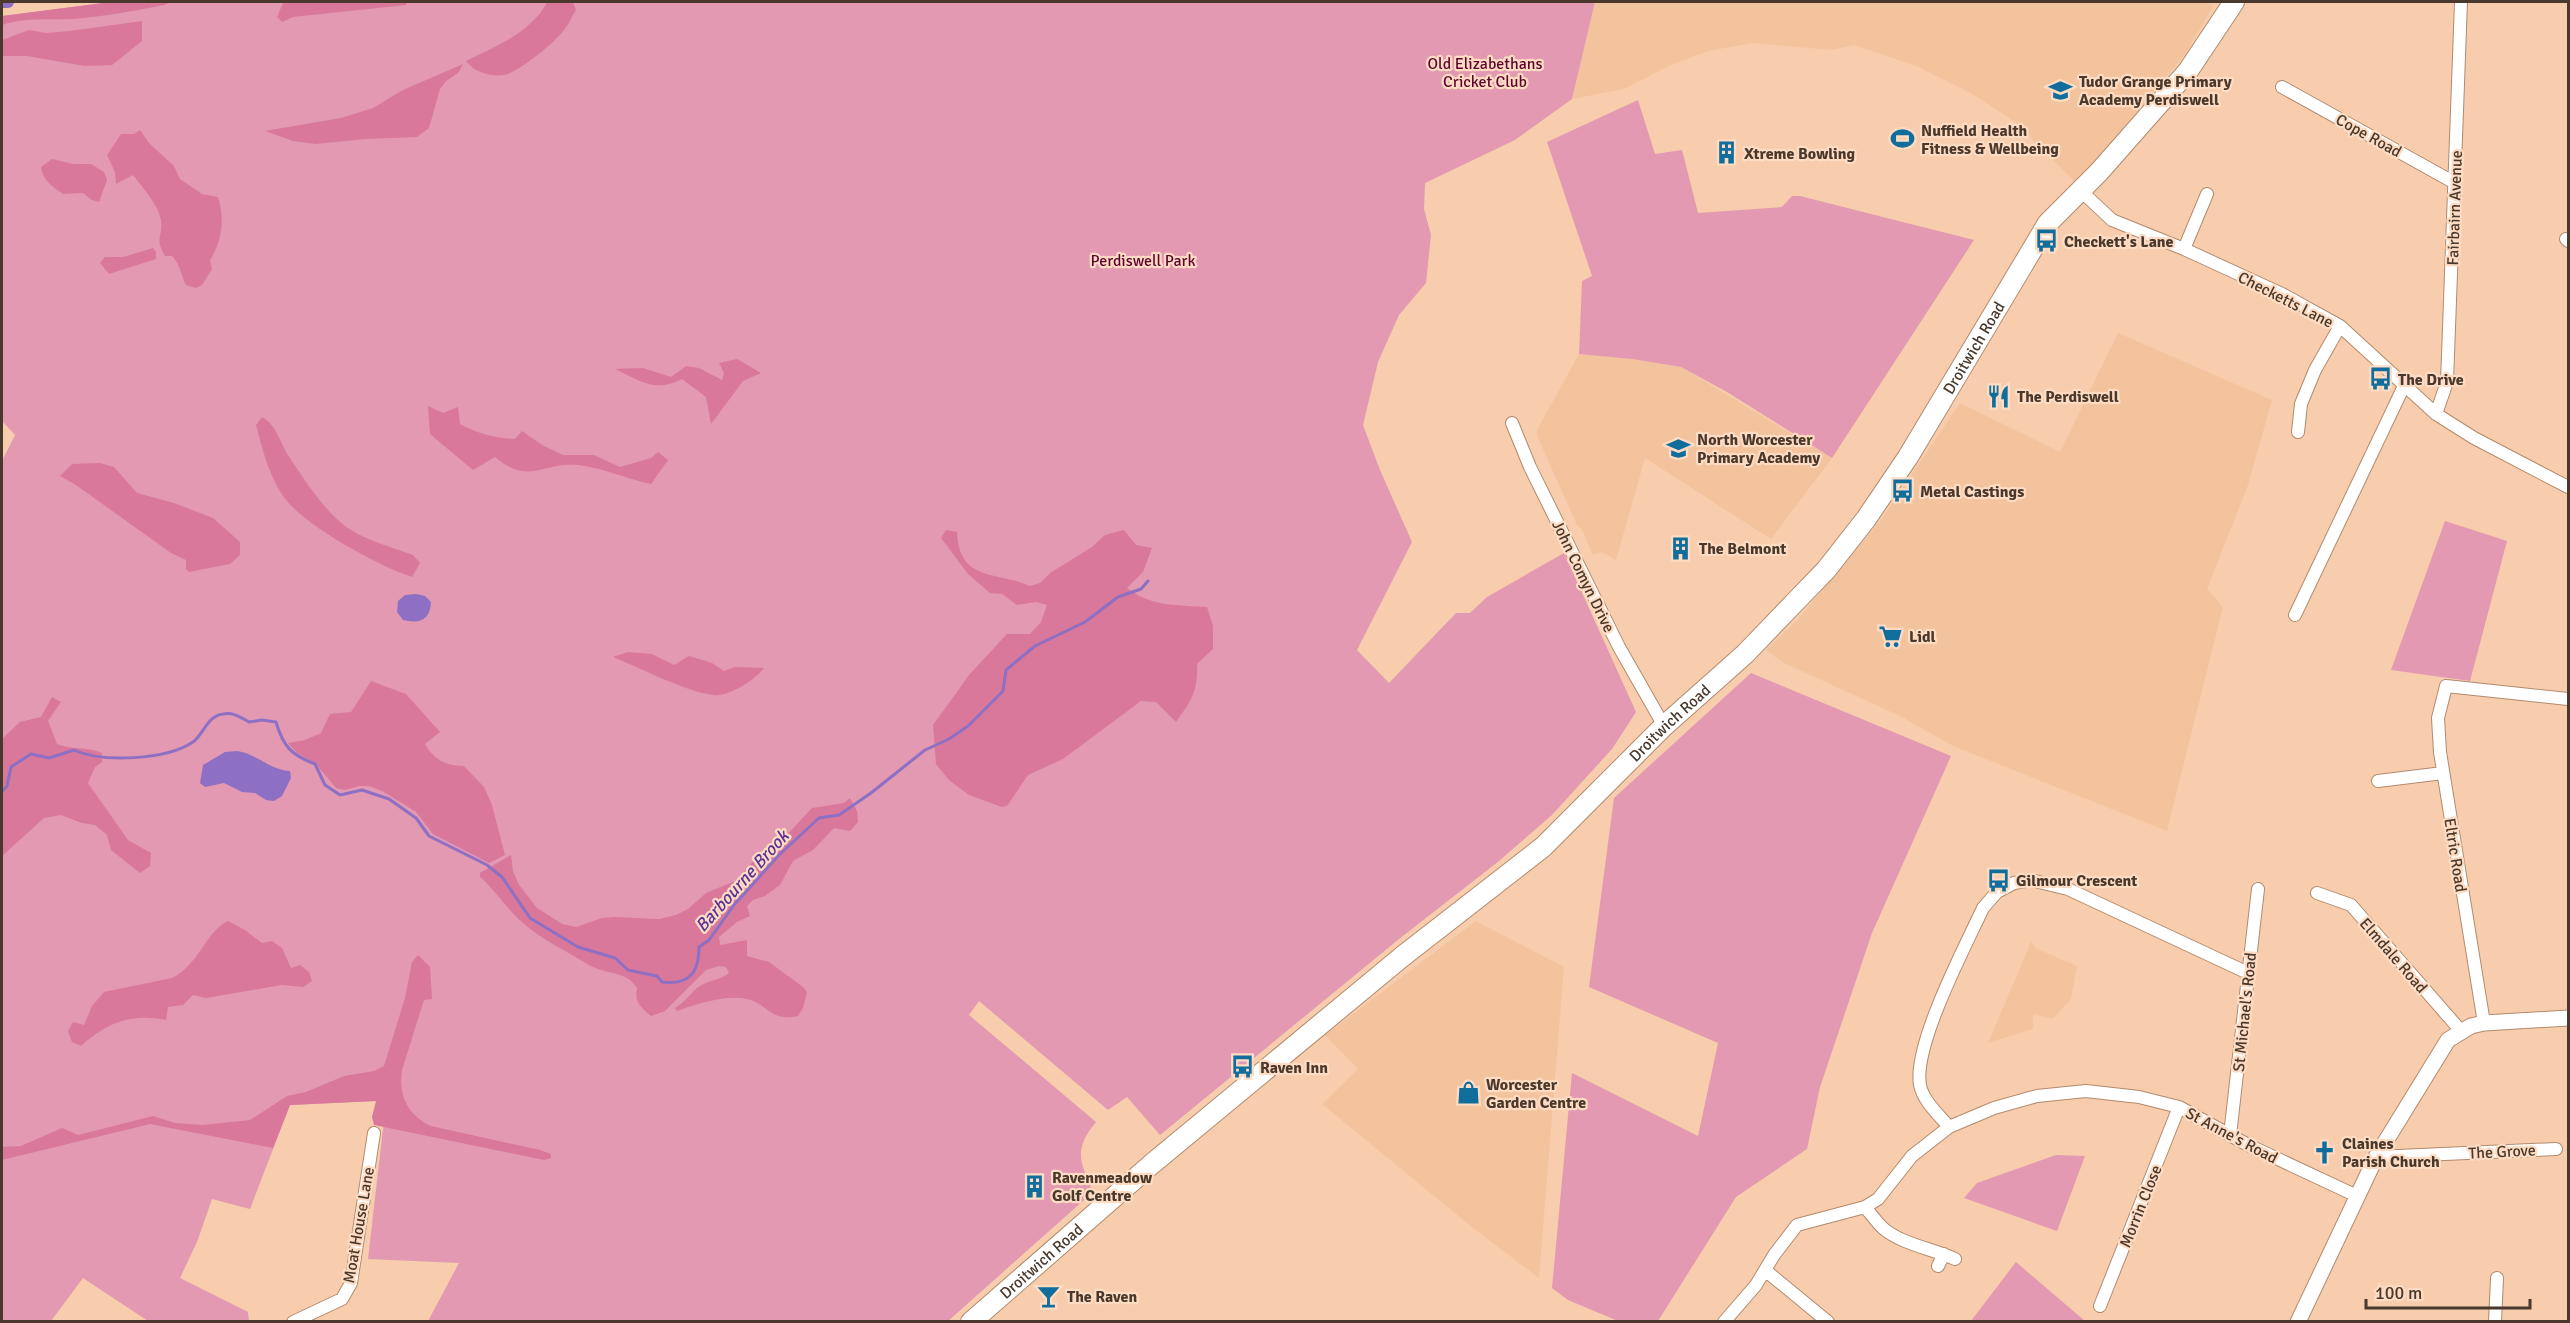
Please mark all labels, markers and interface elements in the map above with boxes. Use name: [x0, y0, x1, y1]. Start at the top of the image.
park label: Old Elizabethans Cricket Club: [1428, 54, 1543, 92]
place label: Tudor Grange Primary Academy Perdiswell: [2079, 72, 2232, 110]
school or university icon: Tudor Grange Primary Academy Perdiswell: [2048, 77, 2074, 103]
street label: Cope Road: [2332, 110, 2405, 162]
place label: Nuffield Health Fitness & Wellbeing: [1921, 121, 2059, 159]
sports icon: Nuffield Health Fitness & Wellbeing: [1890, 126, 1916, 152]
building icon: Xtreme Bowling: [1713, 140, 1739, 166]
place label: Xtreme Bowling: [1744, 144, 1856, 164]
street label: Fairbairn Avenue: [2443, 150, 2467, 266]
bus stop icon: Checkett's Lane: [2033, 228, 2059, 254]
place label: Checkett's Lane: [2064, 232, 2174, 252]
park label: Perdiswell Park: [1091, 251, 1196, 271]
street label: Checketts Lane: [2234, 267, 2337, 333]
street label: Droitwich Road: [1939, 298, 2010, 398]
bus stop icon: The Drive: [2367, 366, 2393, 392]
place label: The Drive: [2398, 370, 2464, 390]
restaurant icon: The Perdiswell: [1986, 383, 2012, 409]
place label: The Perdiswell: [2017, 387, 2119, 407]
place label: North Worcester Primary Academy: [1697, 430, 1820, 468]
school or university icon: North Worcester Primary Academy: [1666, 435, 1692, 461]
bus stop icon: Metal Castings: [1889, 478, 1915, 504]
place label: Metal Castings: [1920, 482, 2024, 502]
street label: John Comyn Drive: [1547, 517, 1619, 636]
building icon: The Belmont: [1668, 535, 1694, 561]
place label: The Belmont: [1699, 539, 1786, 559]
supermarket icon: Lidl: [1878, 623, 1904, 649]
place label: Lidl: [1909, 627, 1936, 647]
street label: Droitwich Road: [1625, 680, 1715, 766]
street label: Eltric Road: [2439, 817, 2471, 894]
water label: Barbourne Brook: [691, 824, 795, 936]
bus stop icon: Gilmour Crescent: [1985, 867, 2011, 893]
place label: Gilmour Crescent: [2016, 871, 2137, 891]
street label: Elmdale Road: [2355, 914, 2431, 997]
street label: St Michael's Road: [2229, 951, 2261, 1073]
bus stop icon: Raven Inn: [1229, 1054, 1255, 1080]
place label: Raven Inn: [1260, 1058, 1328, 1078]
place label: Worcester Garden Centre: [1486, 1075, 1586, 1113]
shop icon: Worcester Garden Centre: [1455, 1080, 1481, 1106]
street label: St Anne's Road: [2182, 1103, 2281, 1168]
place label: Claines Parish Church: [2342, 1134, 2440, 1172]
church icon: Claines Parish Church: [2311, 1139, 2337, 1165]
street label: The Grove: [2468, 1140, 2536, 1164]
street label: Morrin Close: [2115, 1162, 2167, 1251]
street label: Moat House Lane: [339, 1165, 379, 1285]
place label: Ravenmeadow Golf Centre: [1052, 1168, 1153, 1206]
building icon: Ravenmeadow Golf Centre: [1021, 1173, 1047, 1199]
street label: Droitwich Road: [996, 1220, 1088, 1303]
scale bar: [2366, 1272, 2530, 1310]
text: 100 m: [2375, 1282, 2422, 1304]
bar icon: The Raven: [1036, 1283, 1062, 1309]
place label: The Raven: [1067, 1287, 1137, 1307]

